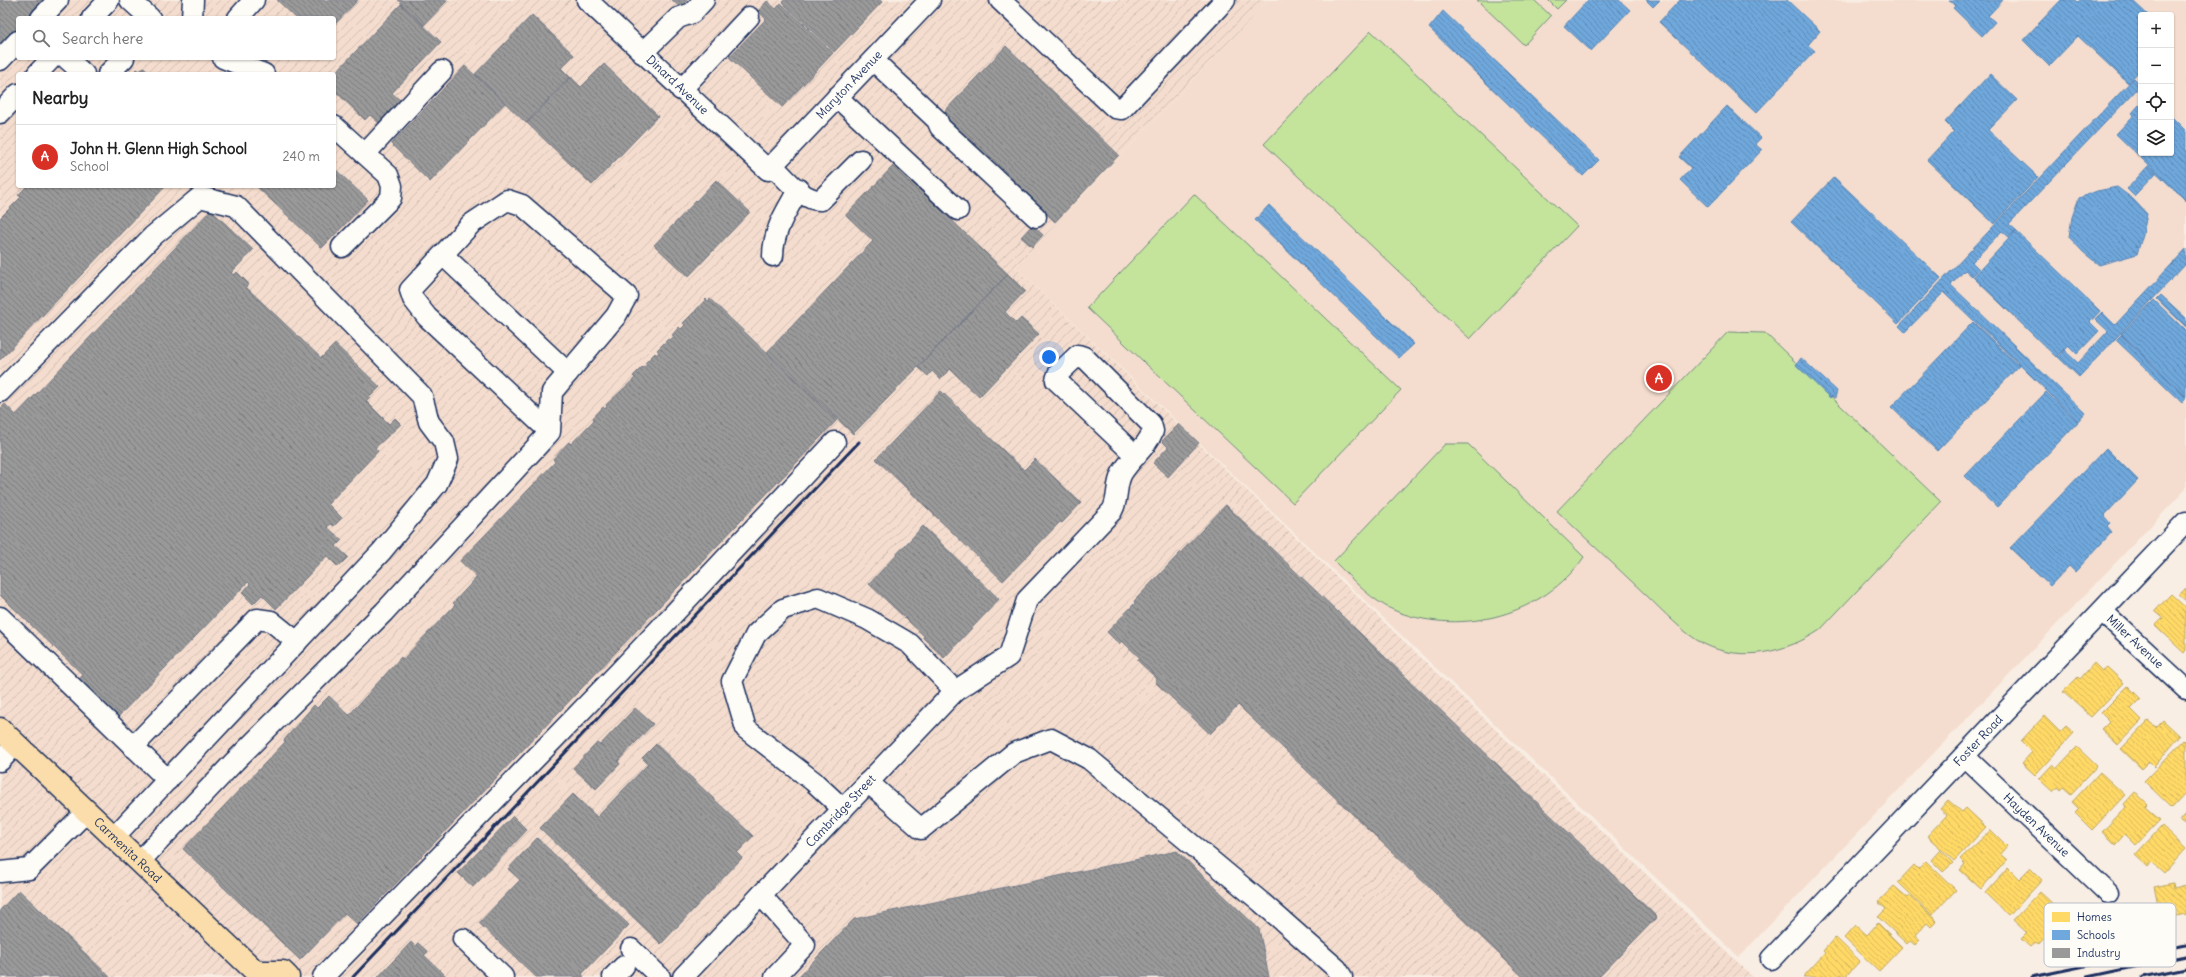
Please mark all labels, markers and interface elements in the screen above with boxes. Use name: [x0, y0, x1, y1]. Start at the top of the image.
map controls: [2138, 12, 2174, 156]
button: +: [2138, 12, 2174, 48]
search box: [16, 16, 336, 60]
icon: search: [30, 27, 52, 49]
text: Search here: [62, 29, 143, 48]
street label: Maryton Avenue: [813, 47, 885, 122]
button: −: [2138, 48, 2174, 84]
street label: Dinard Avenue: [643, 52, 712, 117]
button: locate: [2138, 84, 2174, 120]
text: Nearby: [32, 87, 88, 109]
button: layers: [2138, 120, 2174, 156]
text: John H. Glenn High School: [70, 139, 247, 158]
text: A: [41, 148, 49, 165]
text: 240 m: [283, 148, 320, 165]
text: School: [70, 158, 109, 175]
your location: [1039, 347, 1059, 367]
pin: A: [1646, 363, 1672, 393]
street label: Miller Avenue: [2104, 611, 2167, 671]
street label: Foster Road: [1950, 712, 2006, 769]
street label: Cambridge Street: [802, 771, 878, 850]
street label: Hayden Avenue: [2001, 790, 2073, 860]
street label: Carmenita Road: [91, 814, 165, 886]
legend: [2044, 903, 2176, 967]
text: Homes: [2077, 910, 2112, 924]
text: Schools: [2077, 928, 2115, 942]
text: Industry: [2077, 946, 2120, 960]

